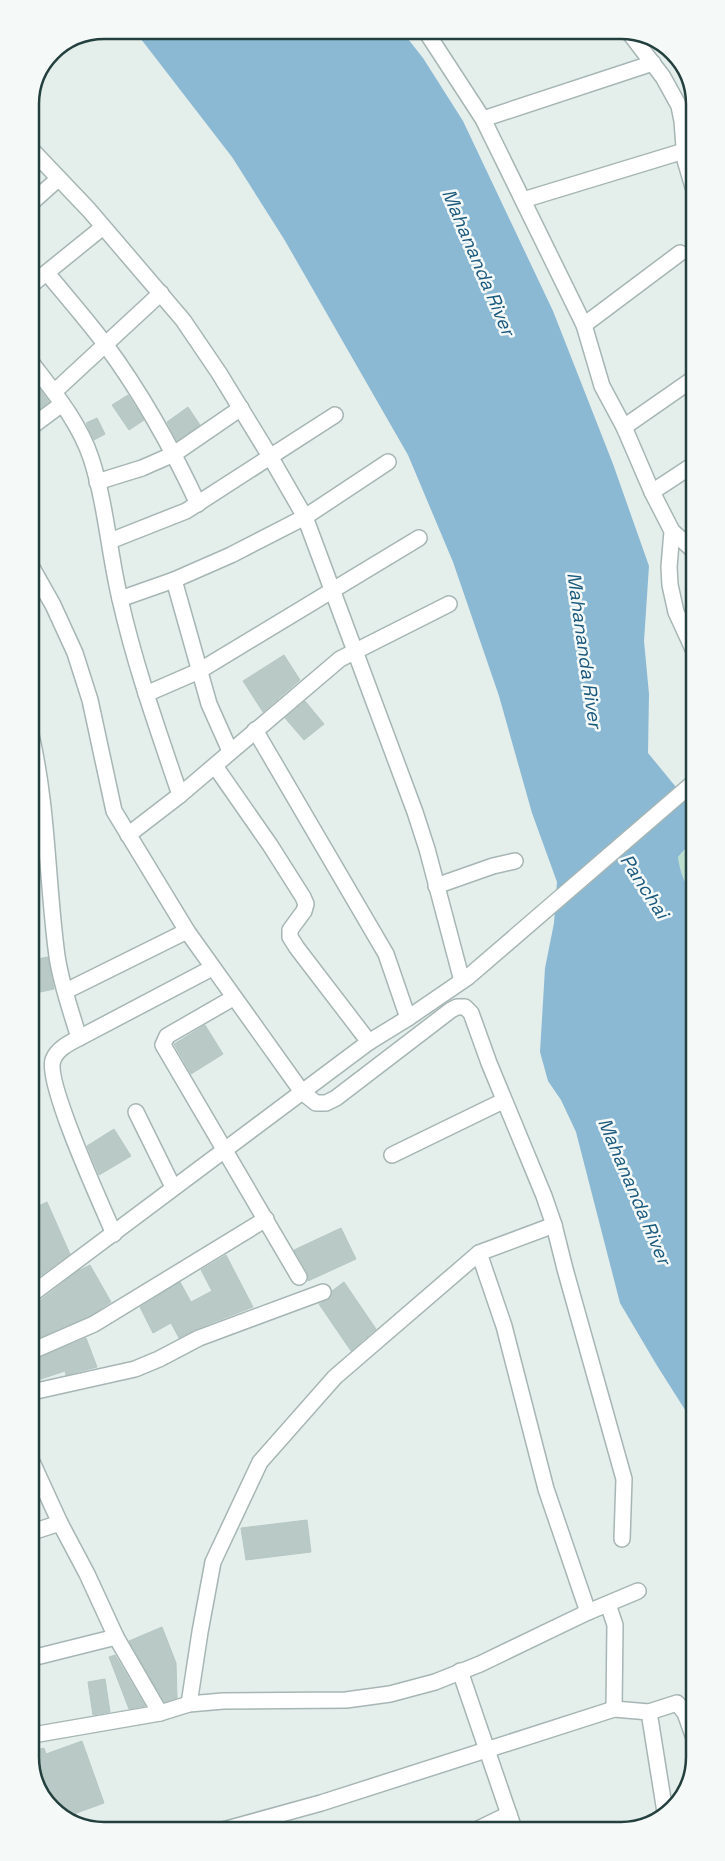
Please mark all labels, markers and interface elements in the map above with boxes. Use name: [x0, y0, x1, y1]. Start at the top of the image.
water label: Mahananda River: [436, 185, 521, 341]
water label: Mahananda River: [561, 571, 608, 731]
water label: Panchai: [614, 849, 676, 925]
water label: Mahananda River: [592, 1114, 677, 1270]

